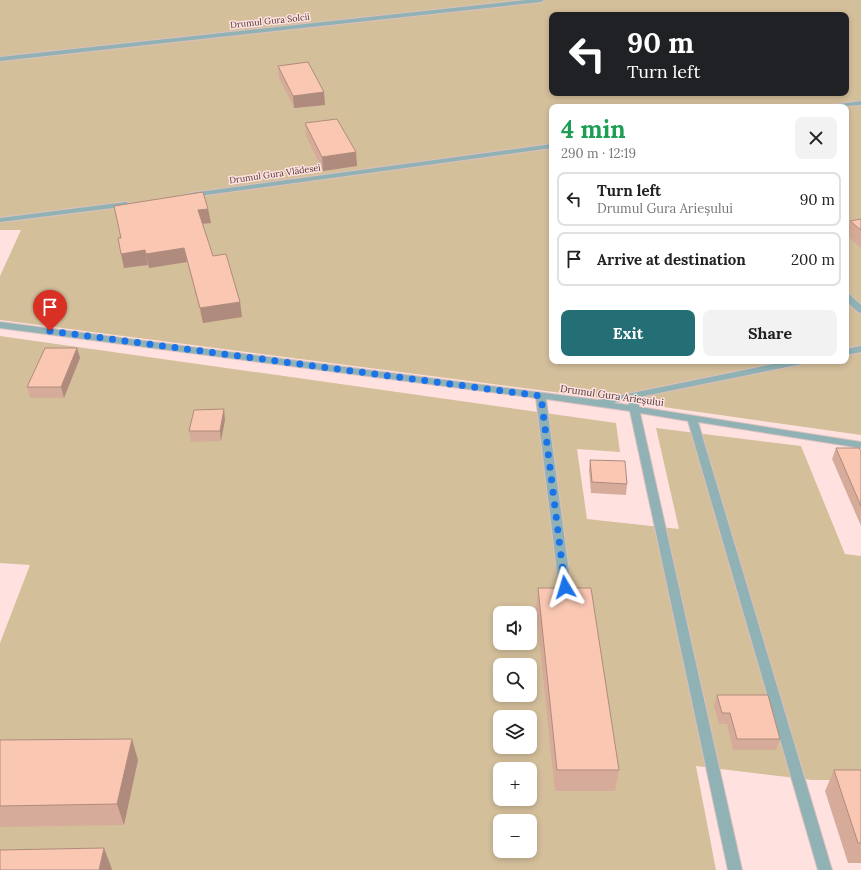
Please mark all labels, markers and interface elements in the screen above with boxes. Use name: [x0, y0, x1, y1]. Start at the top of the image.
street label: Drumul Gura Solcii: [230, 11, 311, 30]
text: 90 m: [627, 25, 694, 61]
icon: left: [561, 28, 613, 80]
text: Turn left: [627, 60, 700, 83]
text: 4 min: [561, 114, 626, 145]
button: close: [795, 117, 837, 159]
text: 290 m · 12:19: [561, 145, 636, 162]
street label: Drumul Gura Vlădesei: [228, 162, 322, 185]
text: Turn left: [597, 181, 661, 200]
icon: left: [563, 188, 585, 210]
text: 90 m: [800, 190, 835, 209]
text: Drumul Gura Arieșului: [597, 200, 733, 217]
icon: arrive: [563, 248, 585, 270]
text: Arrive at destination: [597, 250, 746, 269]
text: 200 m: [791, 250, 835, 269]
pin: [33, 290, 67, 331]
icon: arrive: [39, 296, 61, 318]
button: Exit: [561, 310, 695, 356]
button: Share: [703, 310, 837, 356]
street label: Drumul Gura Arieșului: [559, 382, 665, 409]
position arrow: [544, 566, 586, 608]
map controls: [493, 606, 537, 858]
button: sound: [493, 606, 537, 650]
button: search: [493, 658, 537, 702]
button: layers: [493, 710, 537, 754]
button: +: [493, 762, 537, 806]
button: −: [493, 814, 537, 858]

